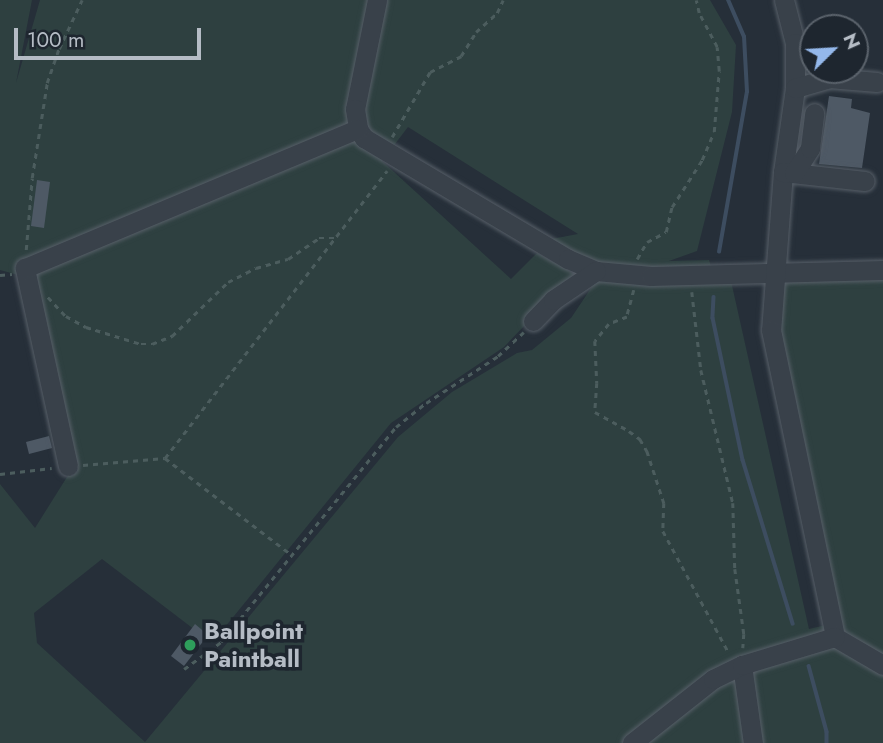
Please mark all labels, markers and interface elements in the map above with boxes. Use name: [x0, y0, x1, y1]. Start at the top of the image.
scale bar: [18, 14, 205, 58]
north arrow: [799, 14, 869, 84]
text: 100 m: [27, 25, 84, 55]
text: N: [836, 29, 867, 53]
place label: Ballpoint Paintball: [204, 617, 303, 673]
marker: Ballpoint Paintball: [182, 637, 198, 653]

